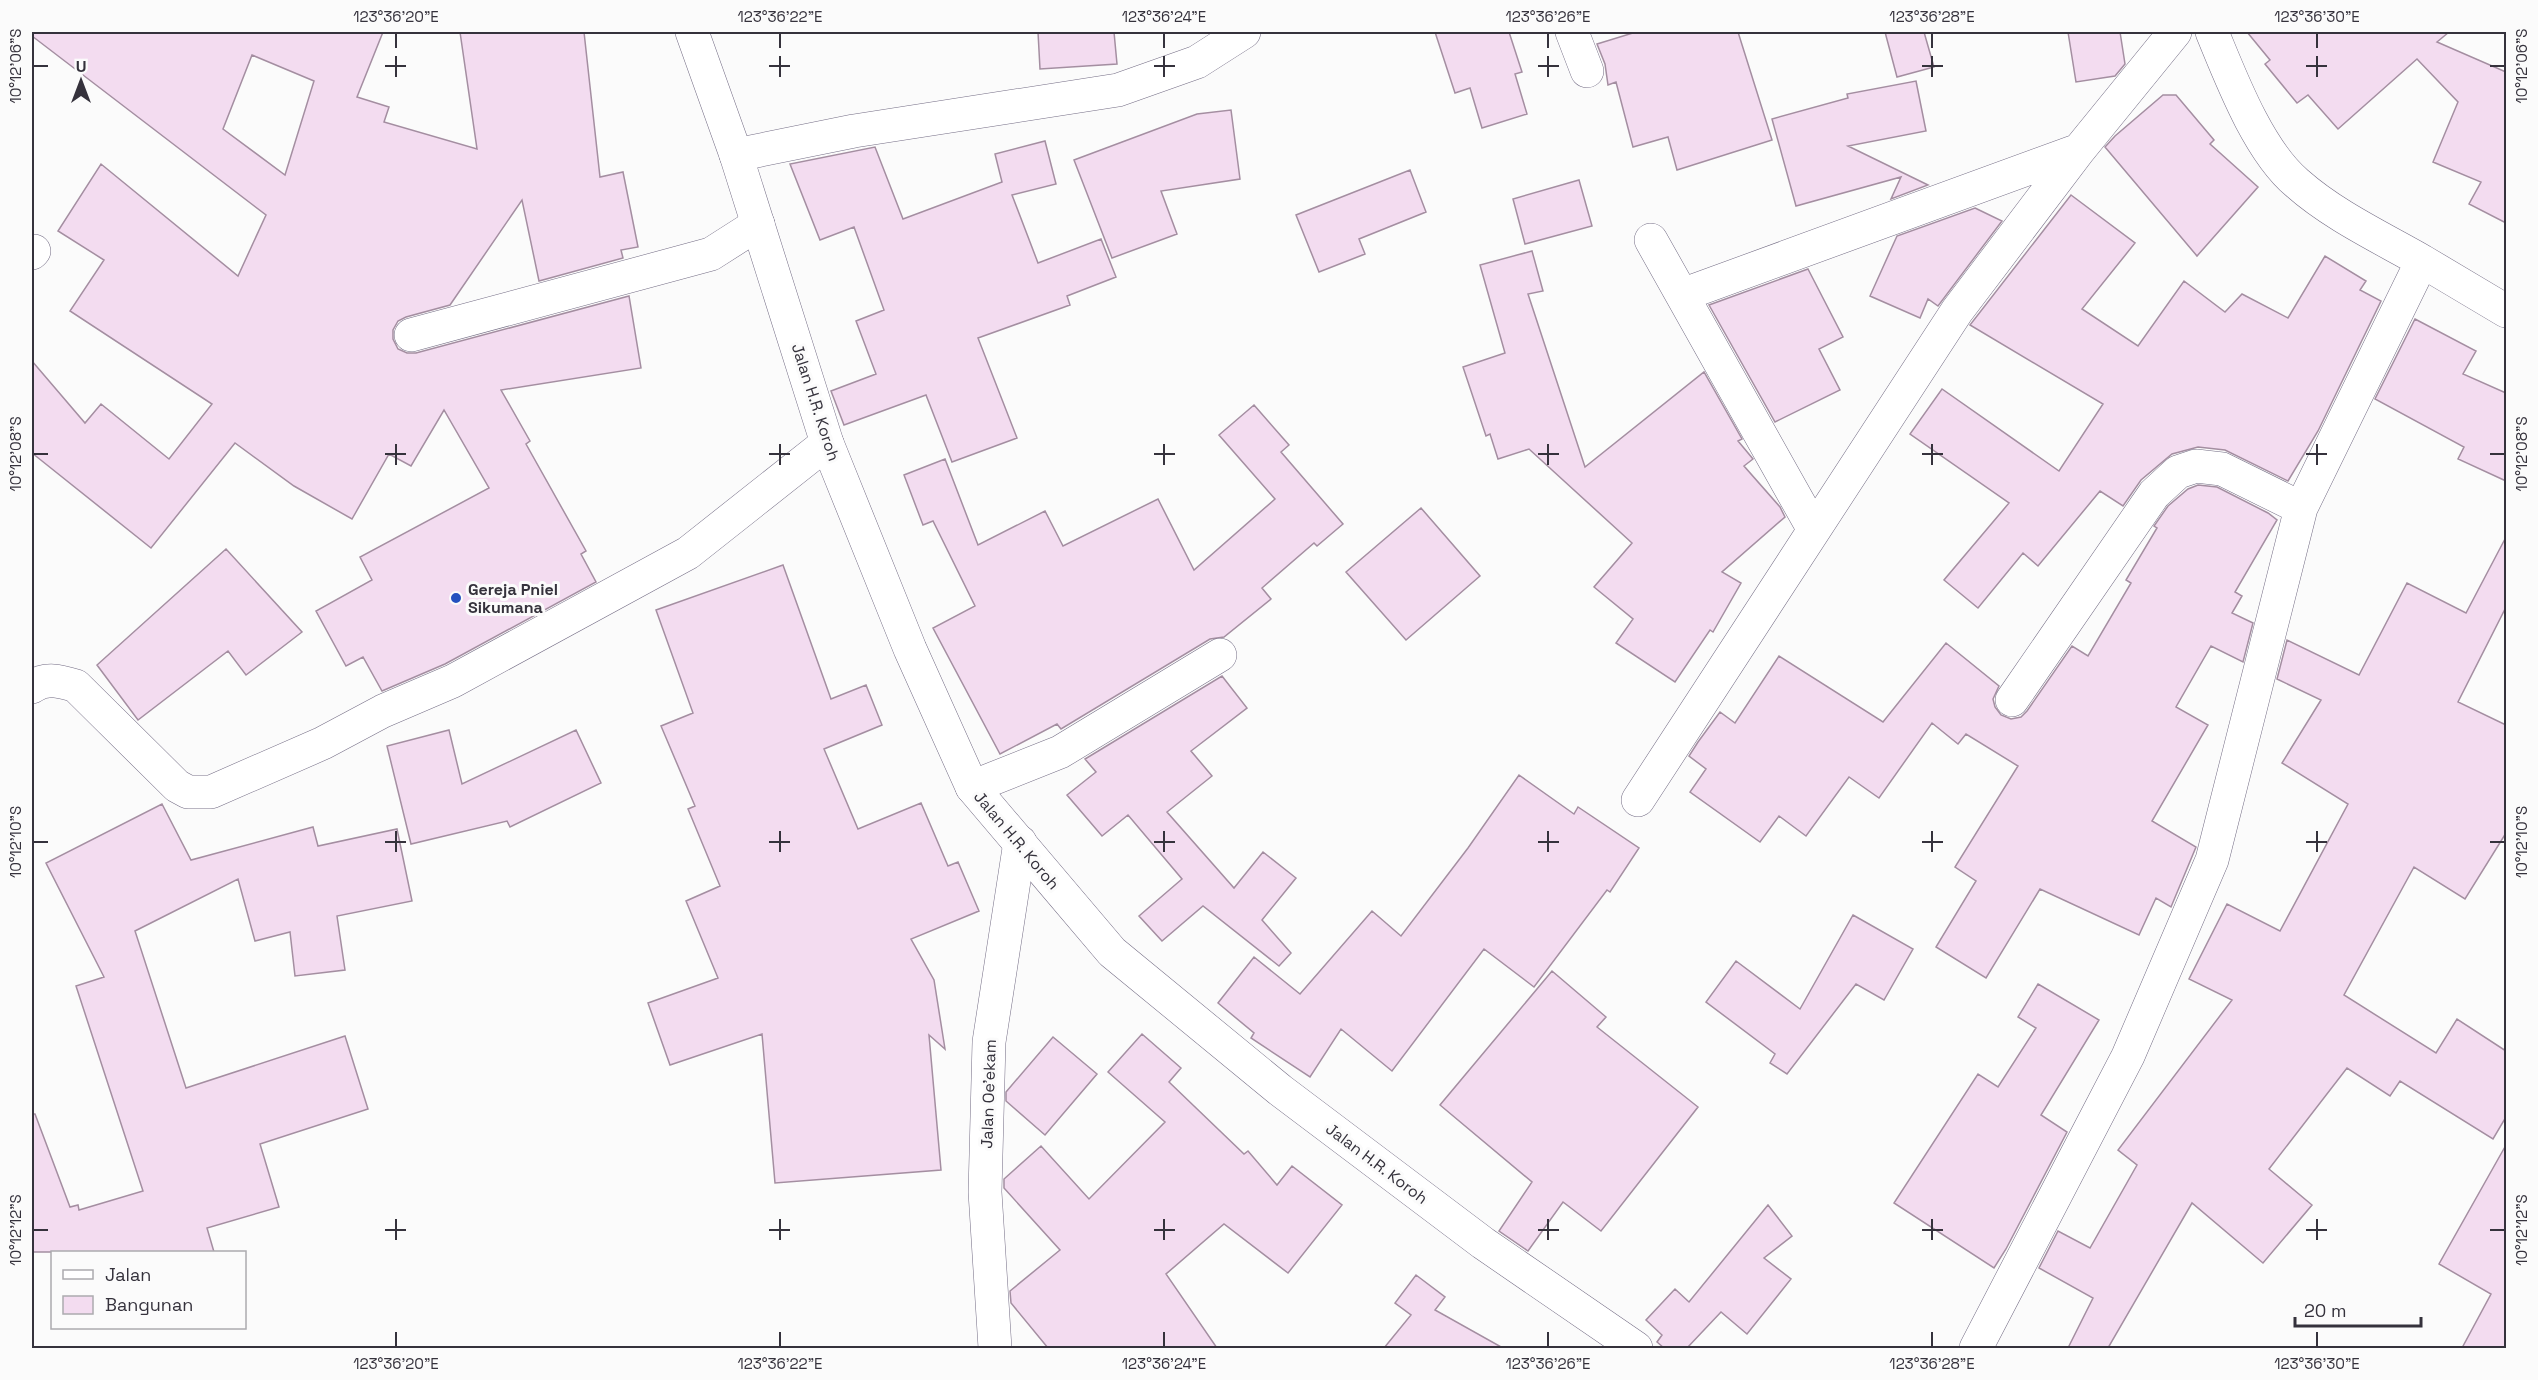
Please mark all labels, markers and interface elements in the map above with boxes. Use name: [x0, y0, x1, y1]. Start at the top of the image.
text: 123°36'20"E: [353, 7, 439, 26]
text: 123°36'22"E: [738, 7, 822, 26]
text: 123°36'24"E: [1122, 7, 1206, 26]
text: 123°36'26"E: [1505, 7, 1591, 26]
text: 123°36'28"E: [1889, 7, 1975, 26]
text: 123°36'30"E: [2274, 7, 2360, 26]
text: 10°12'06"S: [6, 28, 25, 104]
text: 10°12'06"S: [2512, 28, 2531, 104]
north arrow: [51, 51, 111, 111]
text: U: [76, 56, 86, 77]
street label: Jalan H.R. Koroh: [787, 341, 844, 464]
text: 10°12'08"S: [6, 416, 25, 492]
text: 10°12'08"S: [2512, 416, 2531, 492]
place label: Gereja Pniel Sikumana: [468, 579, 558, 618]
marker: Gereja Pniel Sikumana: [449, 591, 463, 605]
street label: Jalan H.R. Koroh: [969, 787, 1064, 894]
text: 10°12'10"S: [6, 806, 25, 878]
text: 10°12'10"S: [2512, 806, 2531, 878]
street label: Jalan Oe'ekam: [976, 1039, 1001, 1149]
street label: Jalan H.R. Koroh: [1322, 1118, 1432, 1209]
text: 10°12'12"S: [6, 1194, 25, 1266]
text: 10°12'12"S: [2512, 1194, 2531, 1266]
legend: [51, 1251, 246, 1329]
text: Jalan: [105, 1263, 151, 1286]
scale bar: [2295, 1290, 2421, 1328]
text: Bangunan: [105, 1293, 193, 1316]
text: 20 m: [2304, 1299, 2347, 1322]
text: 123°36'20"E: [353, 1354, 439, 1373]
text: 123°36'22"E: [738, 1354, 822, 1373]
text: 123°36'24"E: [1122, 1354, 1206, 1373]
text: 123°36'26"E: [1505, 1354, 1591, 1373]
text: 123°36'28"E: [1889, 1354, 1975, 1373]
text: 123°36'30"E: [2274, 1354, 2360, 1373]

